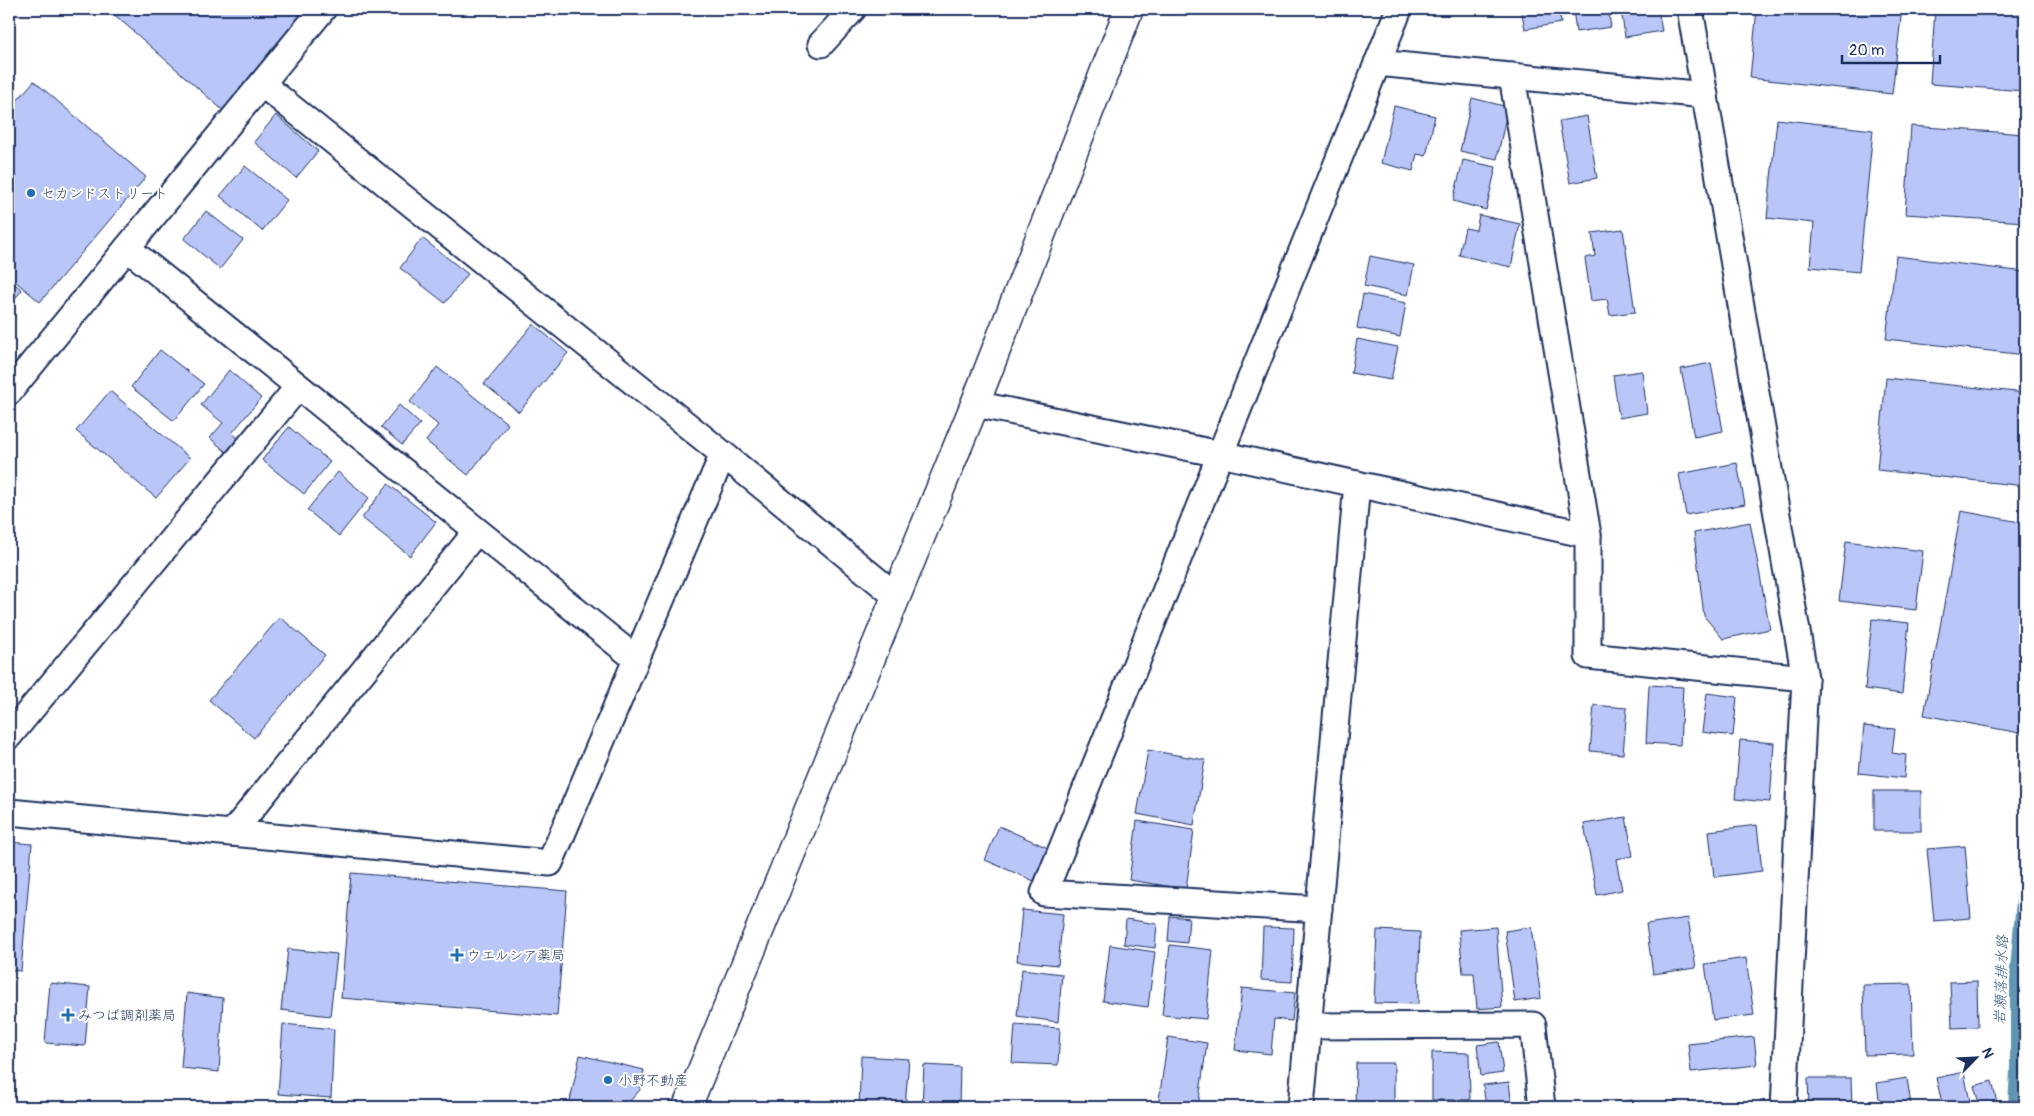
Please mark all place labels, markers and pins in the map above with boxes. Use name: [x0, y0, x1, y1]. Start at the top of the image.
place label: セカンドストリート: [41, 185, 168, 202]
marker: セカンドストリート: [25, 187, 37, 199]
place label: ウエルシア薬局: [467, 947, 565, 964]
marker: ウエルシア薬局: [451, 949, 463, 961]
place label: みつば調剤薬局: [78, 1007, 176, 1024]
marker: みつば調剤薬局: [62, 1009, 74, 1021]
place label: 小野不動産: [618, 1072, 688, 1089]
marker: 小野不動産: [602, 1074, 614, 1086]

